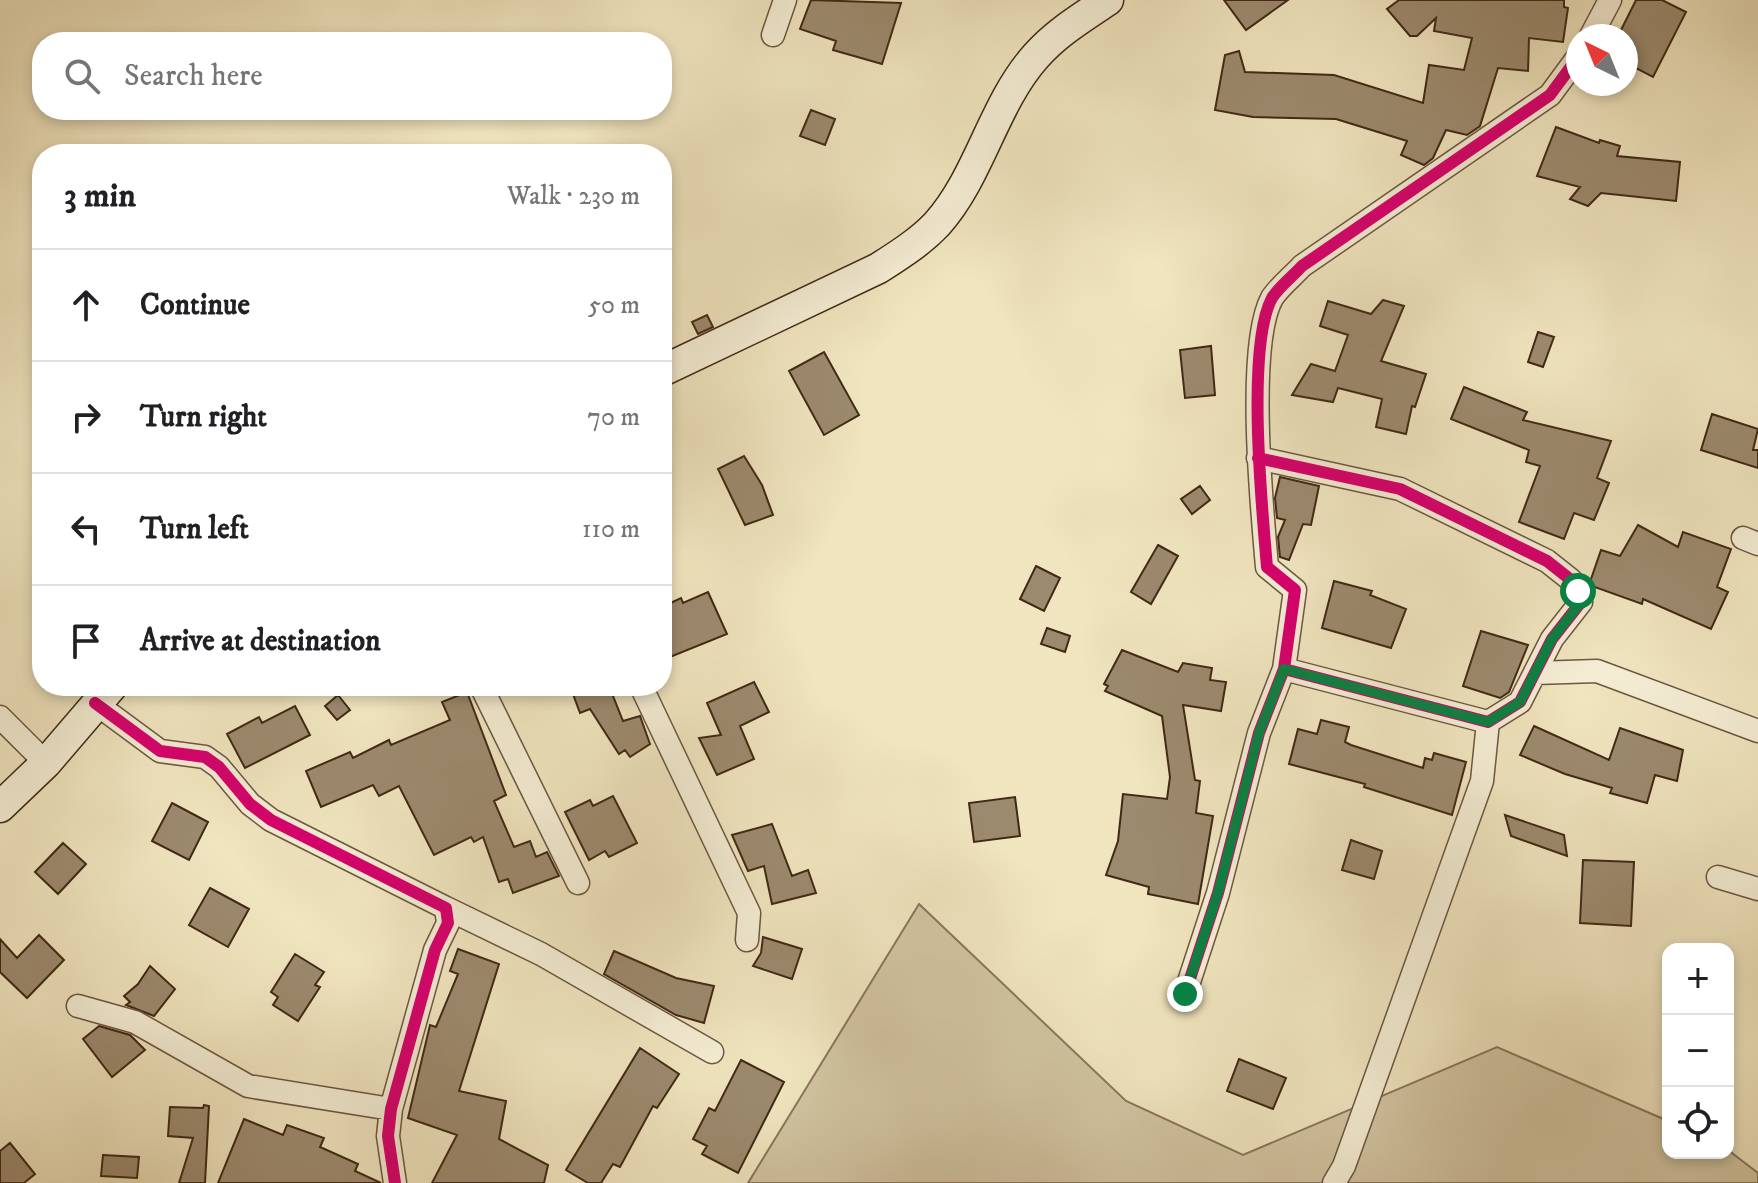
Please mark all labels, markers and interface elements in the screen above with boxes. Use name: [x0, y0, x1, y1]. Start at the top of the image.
north arrow: [1566, 24, 1638, 96]
search box: [32, 32, 672, 120]
icon: search: [60, 54, 104, 98]
text: Search here: [124, 58, 263, 95]
text: 3 min: [64, 175, 136, 217]
text: Walk · 230 m: [507, 180, 640, 213]
icon: ahead: [64, 283, 108, 327]
text: Continue: [140, 287, 250, 324]
text: 50 m: [588, 289, 640, 322]
icon: right: [64, 395, 108, 439]
text: Turn right: [140, 399, 267, 436]
text: 70 m: [587, 401, 640, 434]
icon: left: [64, 507, 108, 551]
text: Turn left: [140, 511, 249, 548]
text: 110 m: [582, 513, 640, 546]
route start: [1560, 573, 1596, 609]
icon: arrive: [64, 619, 108, 663]
text: Arrive at destination: [140, 623, 381, 660]
map controls: [1662, 943, 1734, 1159]
button: +: [1662, 943, 1734, 1015]
route end: [1167, 976, 1203, 1012]
button: −: [1662, 1015, 1734, 1087]
button: locate: [1662, 1087, 1734, 1159]

